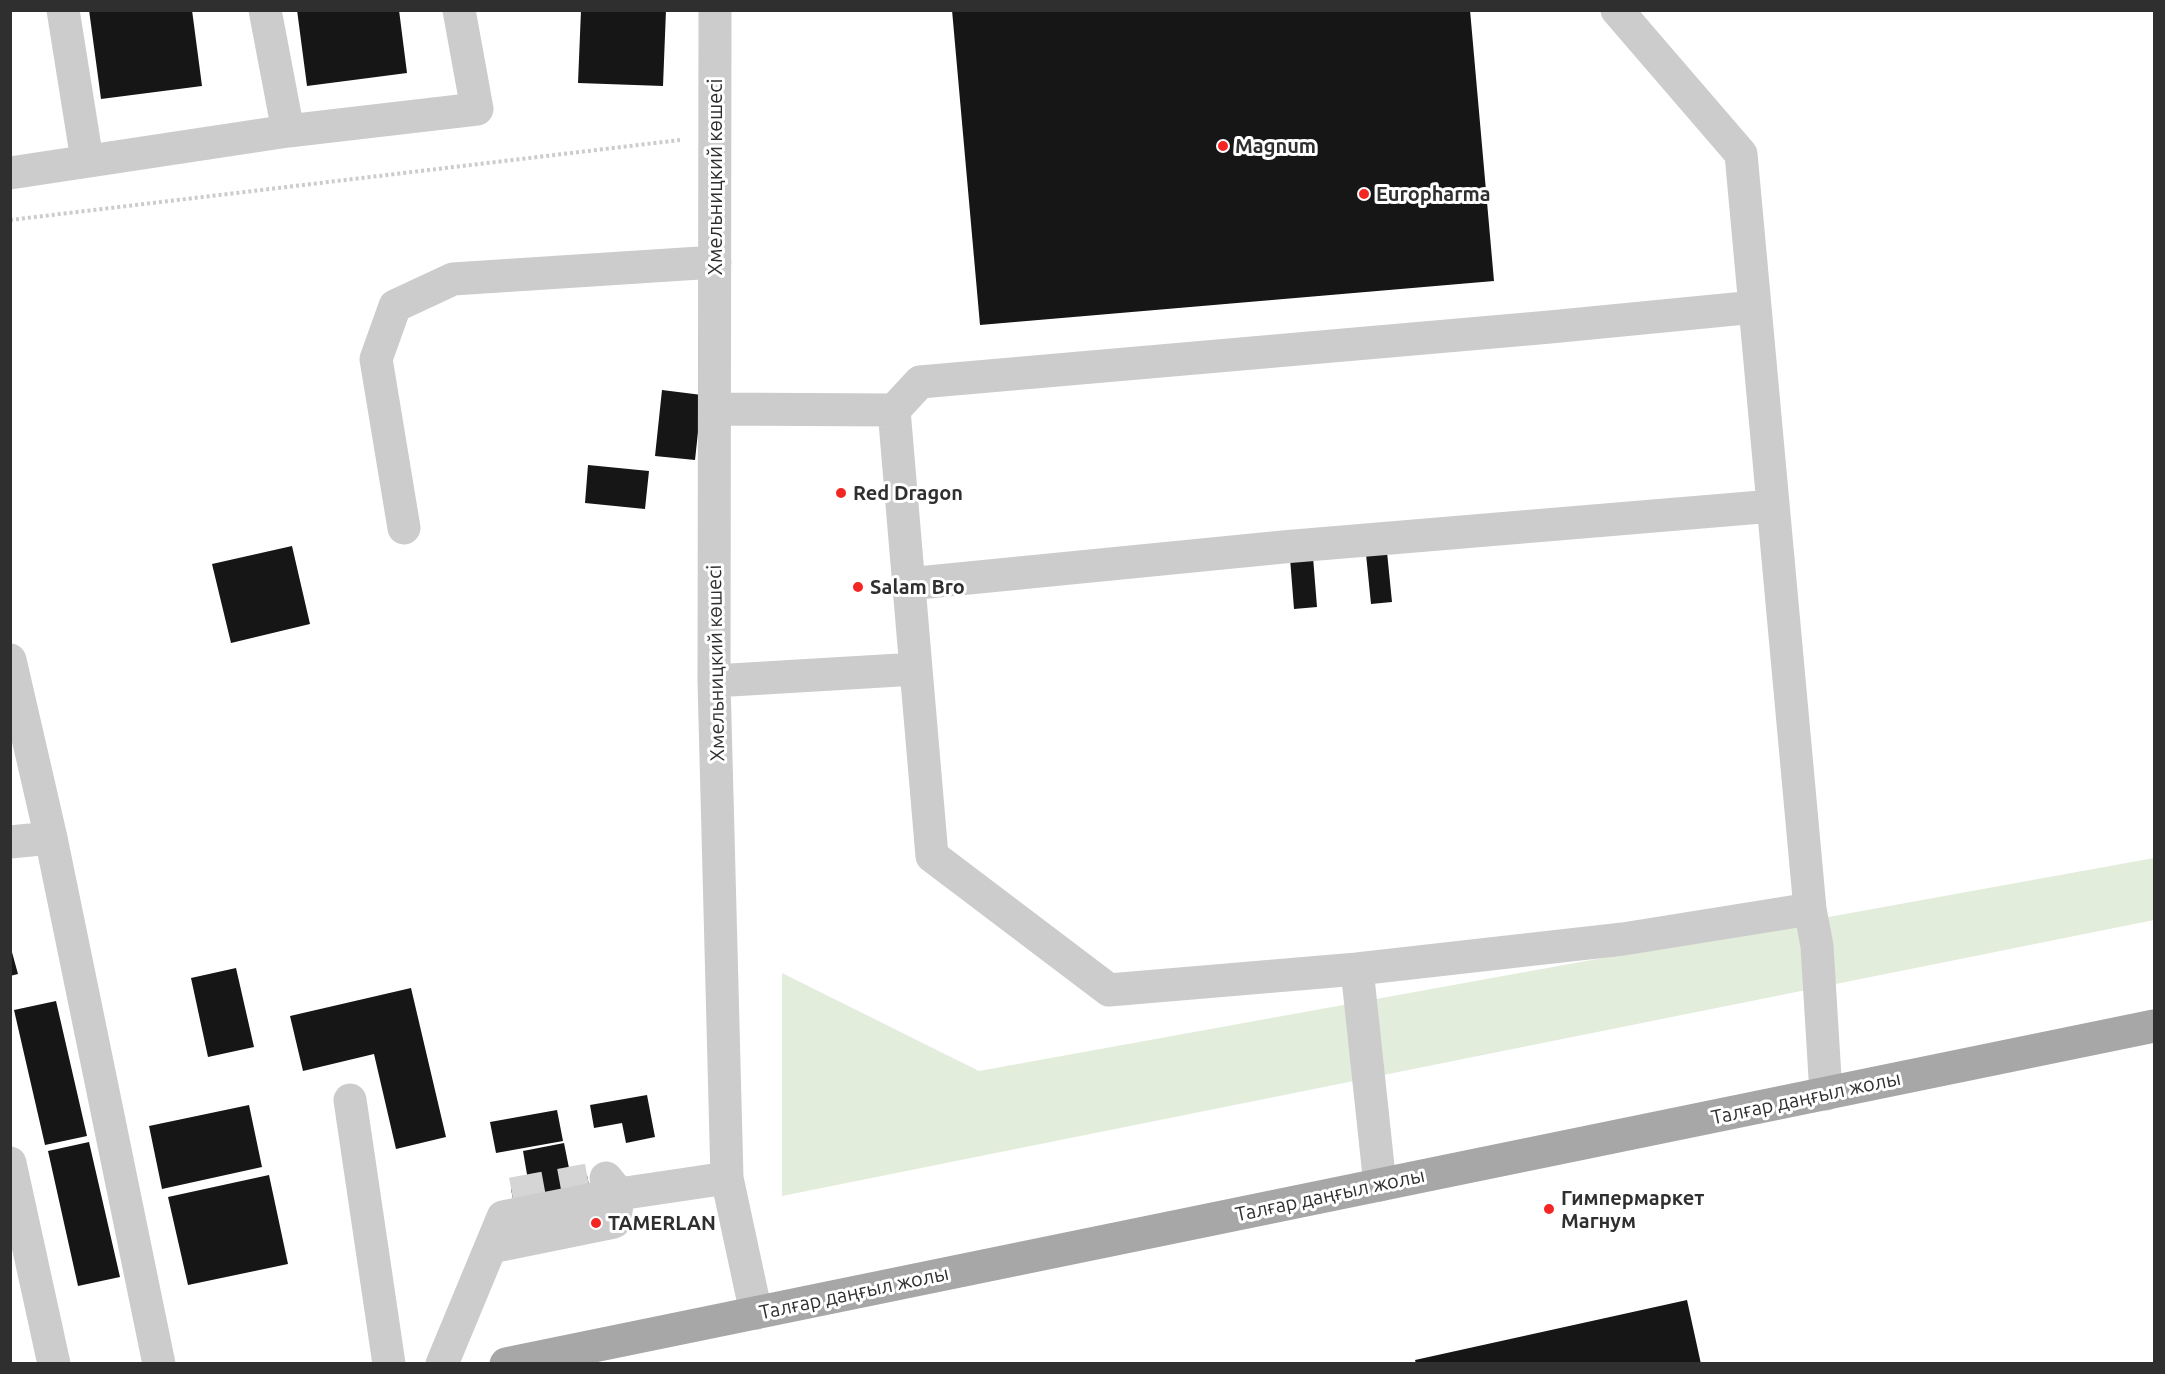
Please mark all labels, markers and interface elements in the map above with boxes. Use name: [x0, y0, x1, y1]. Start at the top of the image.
street label: Хмельницкий көшесі: [703, 79, 727, 275]
place label: Magnum: [1235, 134, 1316, 158]
marker: Magnum: [1216, 139, 1230, 153]
place label: Europharma: [1376, 182, 1491, 206]
marker: Europharma: [1357, 187, 1371, 201]
place label: Red Dragon: [853, 481, 963, 505]
marker: Red Dragon: [834, 486, 848, 500]
street label: Хмельницкий көшесі: [702, 564, 730, 762]
place label: Salam Bro: [870, 575, 965, 599]
marker: Salam Bro: [851, 580, 865, 594]
street label: Талғар даңғыл жолы: [1709, 1066, 1903, 1130]
street label: Талғар даңғыл жолы: [1233, 1163, 1427, 1227]
place label: Гимпермаркет Магнум: [1561, 1186, 1704, 1233]
marker: Гимпермаркет Магнум: [1542, 1202, 1556, 1216]
place label: TAMERLAN: [608, 1211, 716, 1235]
marker: TAMERLAN: [589, 1216, 603, 1230]
street label: Талғар даңғыл жолы: [757, 1261, 951, 1325]

